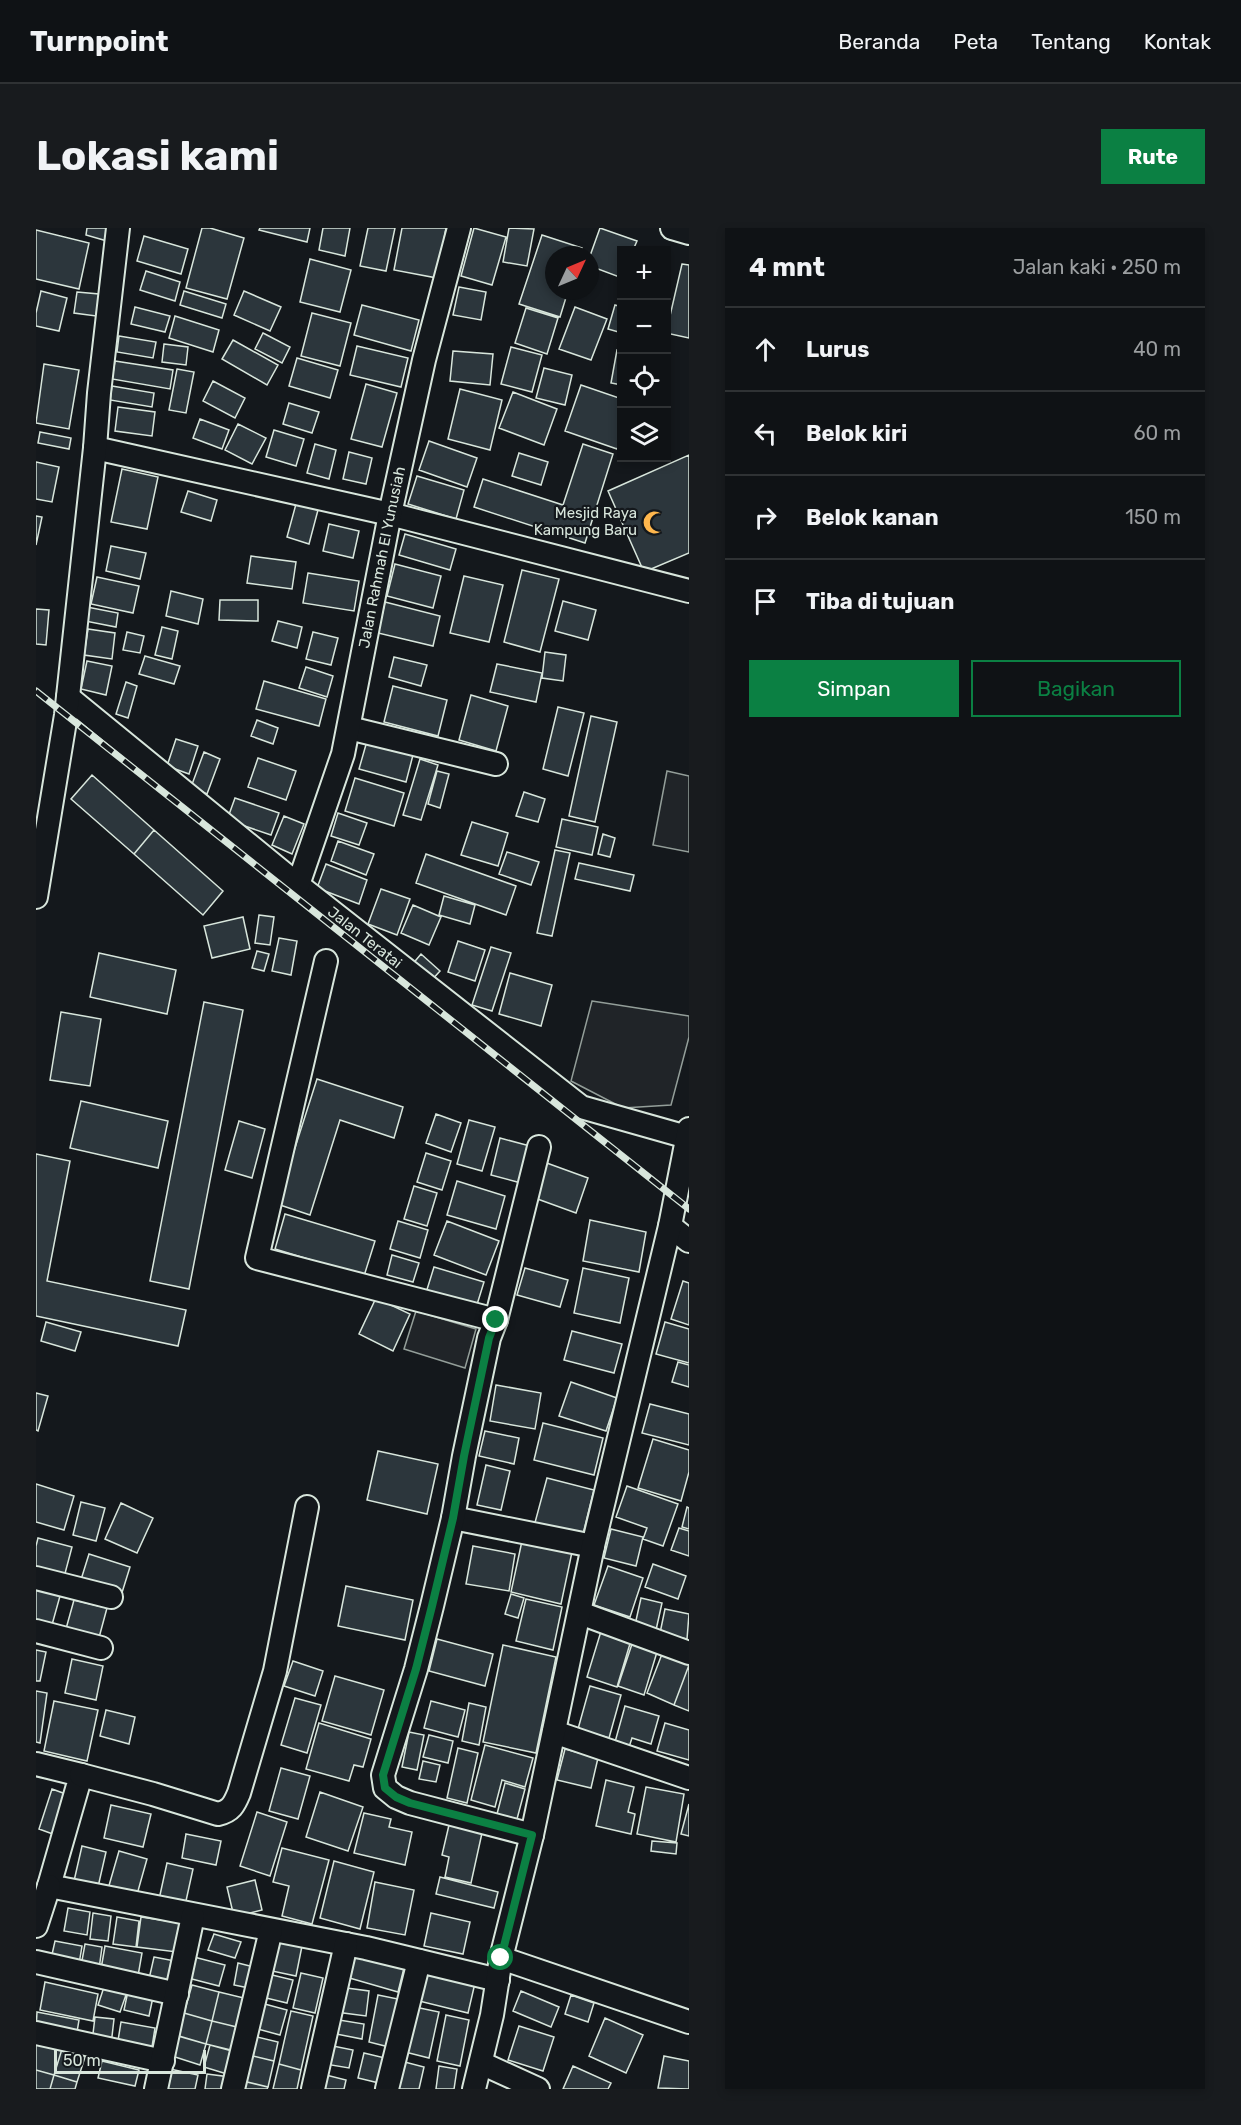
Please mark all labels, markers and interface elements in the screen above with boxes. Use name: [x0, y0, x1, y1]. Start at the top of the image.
text: Turnpoint: [30, 25, 169, 58]
text: Beranda: [838, 29, 920, 54]
text: Peta: [953, 29, 998, 54]
text: Tentang: [1031, 29, 1111, 54]
text: Kontak: [1144, 29, 1211, 54]
button: Rute: [1101, 129, 1205, 184]
text: Lokasi kami: [36, 131, 279, 181]
north arrow: [545, 246, 599, 300]
map controls: [617, 246, 671, 462]
button: +: [617, 246, 671, 300]
text: 4 mnt: [749, 252, 825, 283]
text: Jalan kaki · 250 m: [1013, 255, 1181, 279]
button: −: [617, 300, 671, 354]
icon: ahead: [749, 333, 782, 366]
text: Lurus: [806, 336, 869, 363]
text: 40 m: [1133, 337, 1181, 361]
button: locate: [617, 354, 671, 408]
button: layers: [617, 408, 671, 462]
icon: left: [749, 417, 782, 450]
text: Belok kiri: [806, 420, 907, 447]
text: 60 m: [1134, 421, 1181, 445]
street label: Jalan Rahmah El Yunusiah: [355, 465, 409, 650]
icon: right: [749, 501, 782, 534]
place label: Mesjid Raya Kampung Baru: [534, 504, 637, 539]
text: Belok kanan: [806, 504, 939, 531]
text: 150 m: [1125, 505, 1181, 529]
mosque icon: Mesjid Raya Kampung Baru: [642, 509, 668, 535]
icon: arrive: [749, 585, 782, 618]
text: Tiba di tujuan: [806, 588, 954, 615]
button: Simpan: [749, 660, 959, 717]
button: Bagikan: [971, 660, 1181, 717]
street label: Jalan Teratai: [324, 903, 406, 972]
route end: [482, 1306, 508, 1332]
route start: [487, 1944, 513, 1970]
scale bar: [54, 2047, 206, 2074]
text: 50 m: [63, 2051, 101, 2070]

